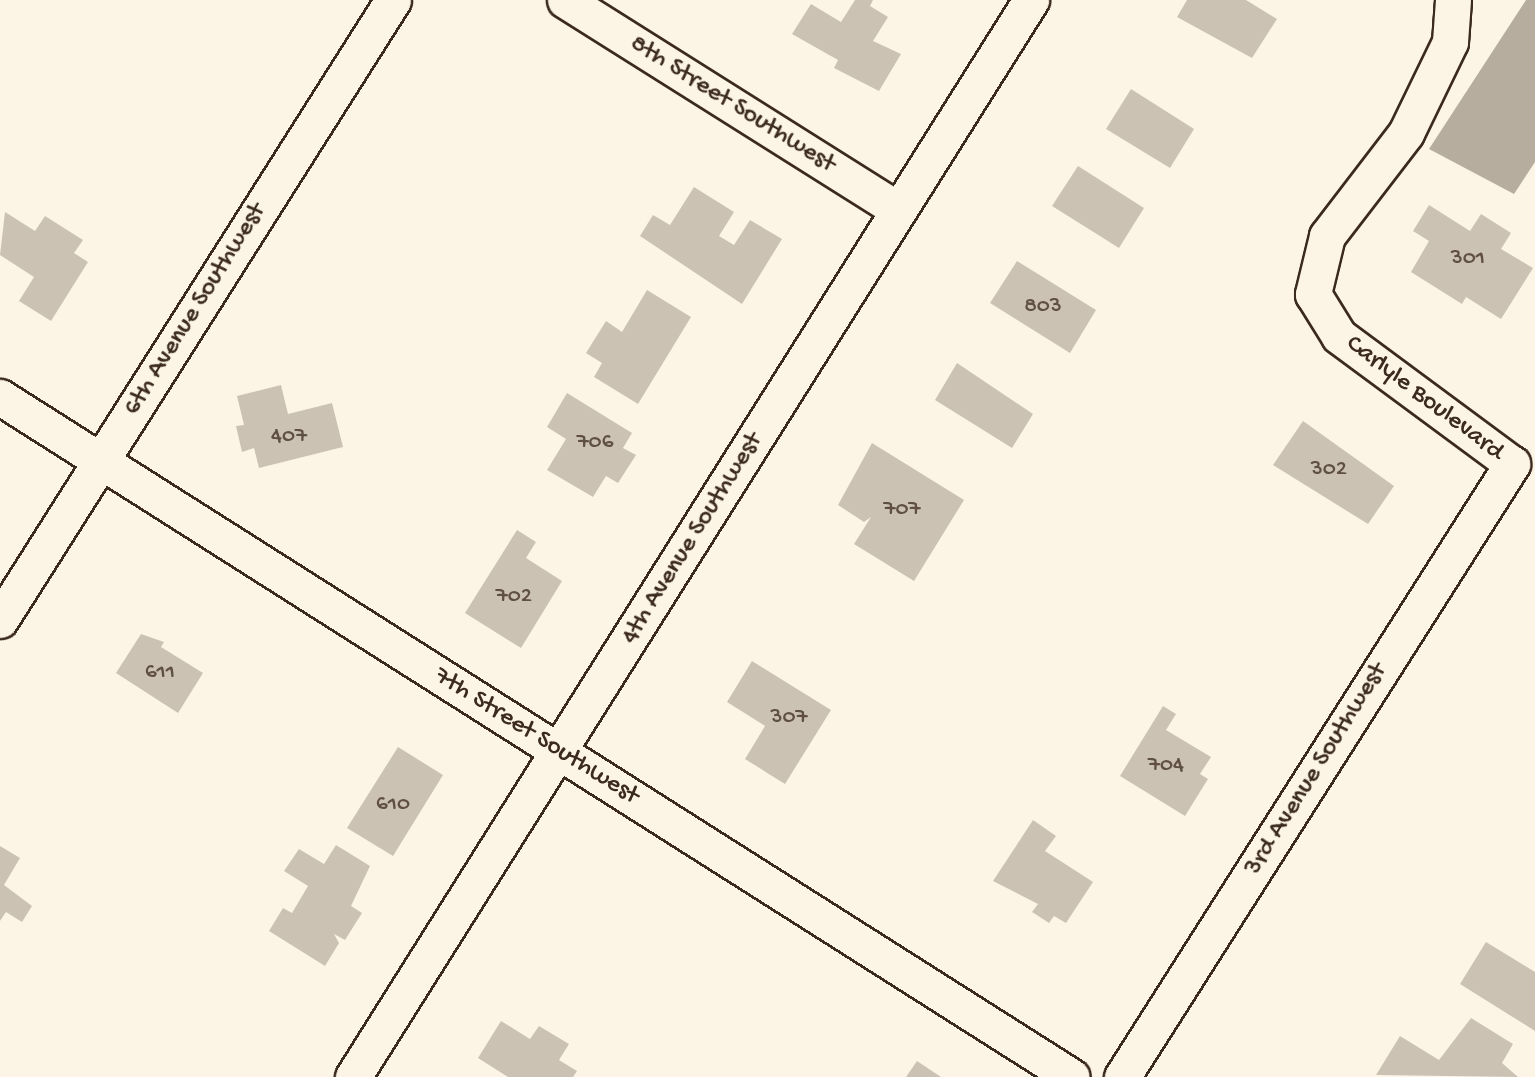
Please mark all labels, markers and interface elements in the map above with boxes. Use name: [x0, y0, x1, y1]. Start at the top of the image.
street label: 8th Street Southwest: [623, 29, 841, 181]
street label: 6th Avenue Southwest: [118, 198, 274, 422]
house number: 301: [1451, 245, 1485, 273]
house number: 803: [1024, 293, 1062, 321]
street label: Carlyle Boulevard: [1339, 329, 1509, 469]
house number: 407: [271, 423, 307, 451]
street label: 4th Avenue Southwest: [615, 427, 771, 651]
house number: 706: [577, 429, 613, 457]
house number: 302: [1311, 456, 1347, 484]
house number: 707: [884, 496, 920, 524]
house number: 702: [496, 583, 532, 611]
street label: 3rd Avenue Southwest: [1239, 658, 1395, 882]
house number: 611: [145, 659, 175, 687]
street label: 7th Street Southwest: [428, 661, 644, 813]
house number: 307: [771, 704, 807, 732]
house number: 704: [1148, 752, 1184, 780]
house number: 610: [376, 791, 410, 819]

